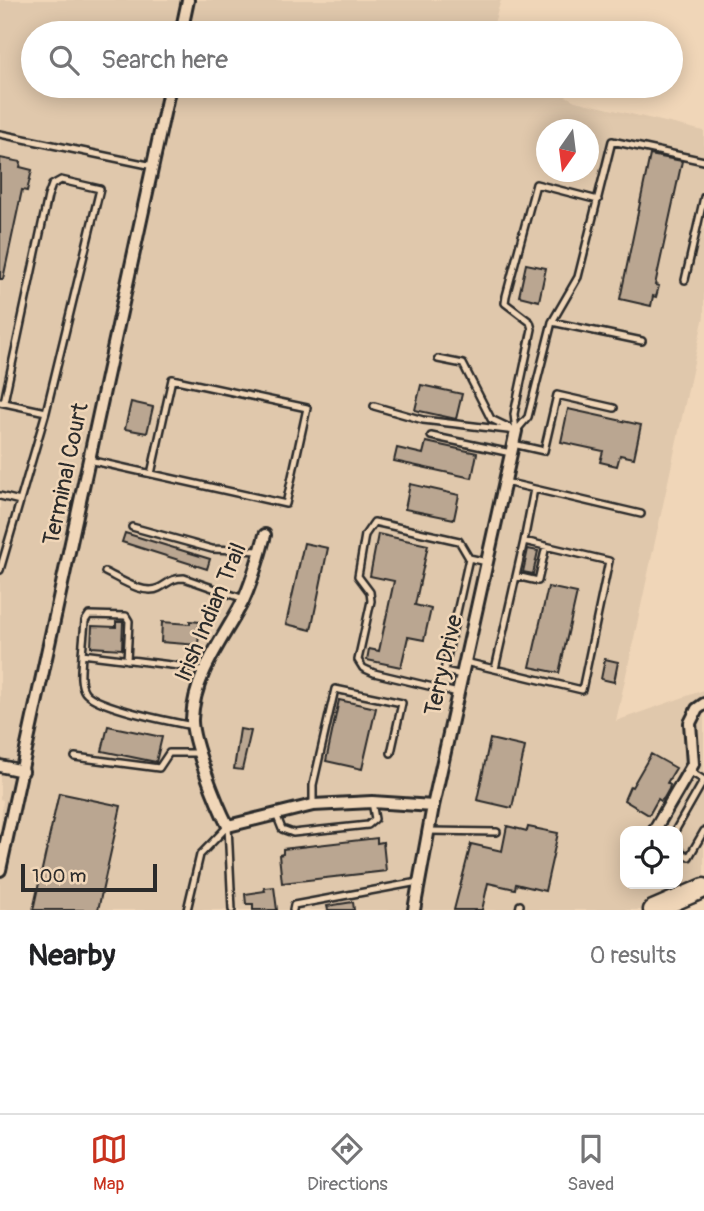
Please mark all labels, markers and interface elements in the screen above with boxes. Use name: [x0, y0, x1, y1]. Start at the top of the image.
search box: [21, 21, 683, 98]
icon: search: [45, 41, 83, 79]
text: Search here: [101, 44, 228, 76]
north arrow: [536, 119, 599, 182]
street label: Terminal Court: [36, 399, 95, 548]
street label: Irish Indian Trail: [168, 538, 253, 686]
street label: Terry Drive: [418, 611, 469, 719]
map controls: [620, 826, 683, 889]
button: locate: [620, 826, 683, 889]
scale bar: [21, 861, 158, 893]
text: 100 m: [32, 864, 86, 888]
text: Nearby: [28, 937, 115, 974]
text: 0 results: [590, 941, 676, 970]
tab: Map: [90, 1130, 128, 1196]
tab: Directions: [307, 1130, 388, 1196]
tab: Saved: [567, 1130, 614, 1196]

